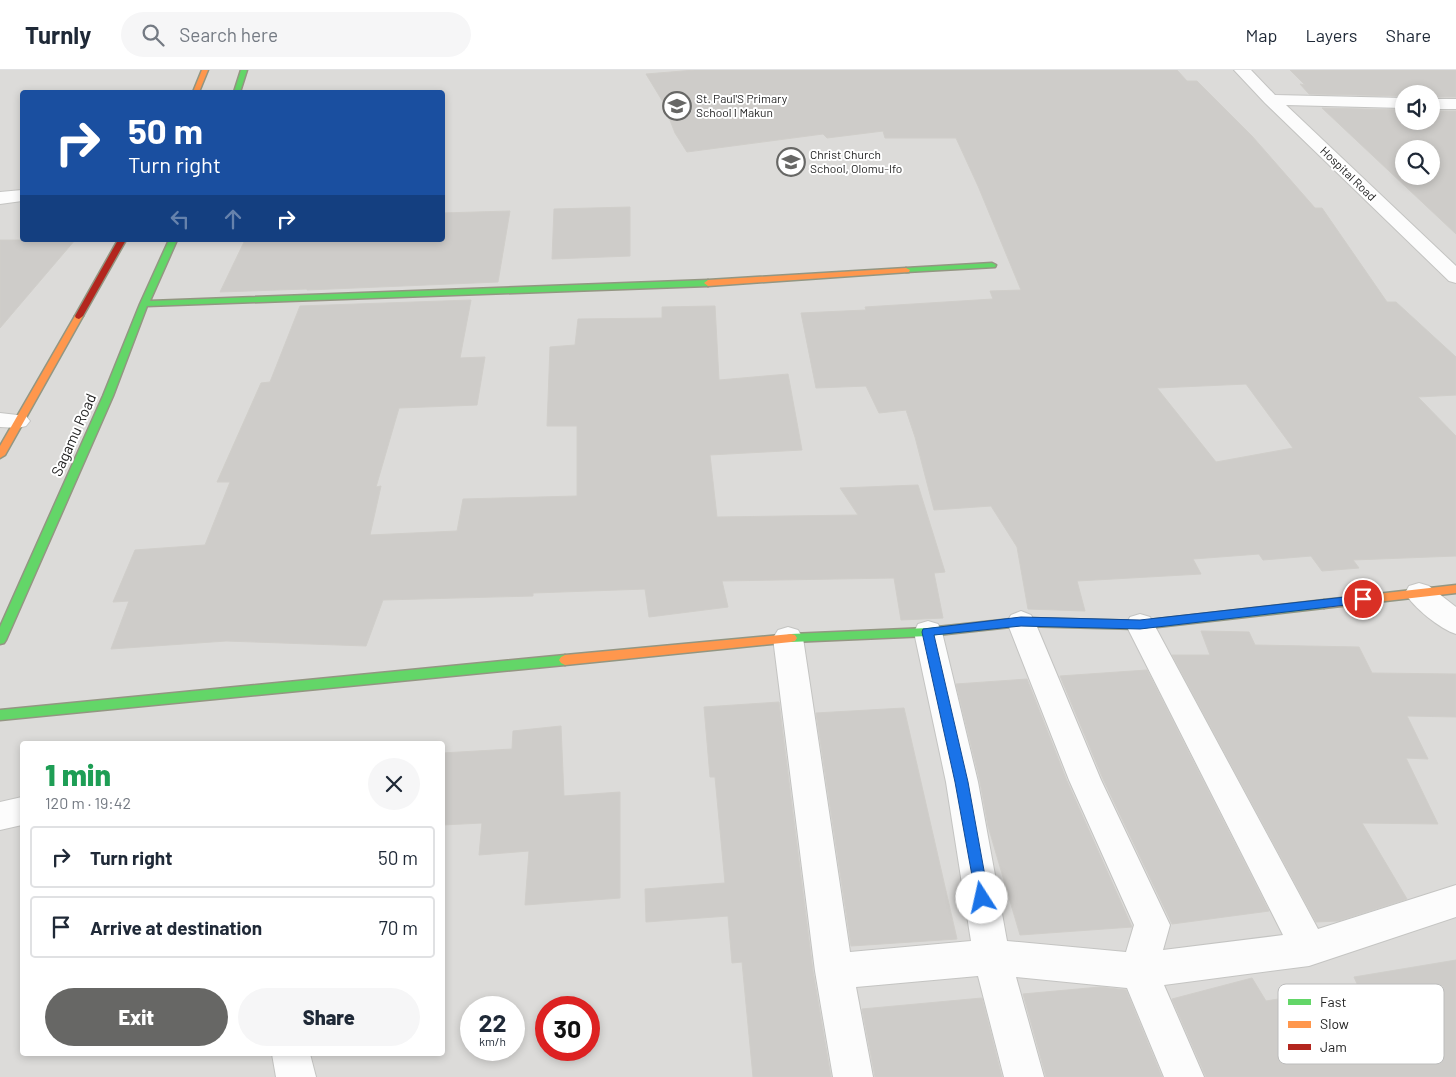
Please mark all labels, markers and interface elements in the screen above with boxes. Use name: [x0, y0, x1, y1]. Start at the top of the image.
search box: [121, 12, 471, 57]
text: Turnly: [25, 20, 91, 49]
icon: search: [139, 21, 167, 49]
text: Search here: [179, 23, 278, 46]
text: Map: [1245, 24, 1277, 46]
text: Layers: [1305, 24, 1358, 46]
text: Share: [1386, 24, 1431, 46]
map controls: [1395, 85, 1440, 185]
button: sound: [1395, 85, 1440, 130]
school or university icon: St. Paul'S Primary School I Makun: [662, 91, 692, 121]
place label: St. Paul'S Primary School I Makun: [696, 91, 788, 119]
text: 50 m: [128, 109, 203, 151]
icon: right: [45, 110, 110, 175]
button: search: [1395, 140, 1440, 185]
street label: Hospital Road: [1318, 143, 1379, 203]
school or university icon: Christ Church School, Olomu-Ifo: [776, 147, 806, 177]
place label: Christ Church School, Olomu-Ifo: [810, 147, 902, 175]
text: Turn right: [128, 151, 221, 177]
icon: left: [166, 205, 194, 233]
icon: ahead: [219, 205, 247, 233]
icon: right: [272, 205, 300, 233]
street label: Sagamu Road: [47, 390, 99, 479]
pin: [1342, 578, 1384, 620]
icon: arrive: [1349, 585, 1377, 613]
text: 1 min: [45, 756, 111, 792]
button: close: [368, 758, 420, 810]
text: 120 m · 19:42: [45, 793, 131, 812]
icon: right: [47, 843, 75, 871]
text: Turn right: [90, 846, 172, 869]
text: 50 m: [378, 846, 418, 869]
position arrow: [955, 871, 1007, 923]
icon: arrive: [47, 913, 75, 941]
text: Arrive at destination: [90, 916, 262, 939]
text: 70 m: [379, 916, 418, 939]
legend: [1278, 984, 1444, 1064]
button: Exit: [45, 988, 228, 1046]
button: Share: [238, 988, 420, 1046]
text: Fast: [1320, 993, 1346, 1010]
speed limit sign: 30: [535, 996, 600, 1061]
text: 22: [478, 1007, 507, 1037]
text: Slow: [1320, 1015, 1349, 1032]
text: km/h: [479, 1034, 506, 1048]
text: Jam: [1320, 1038, 1347, 1055]

